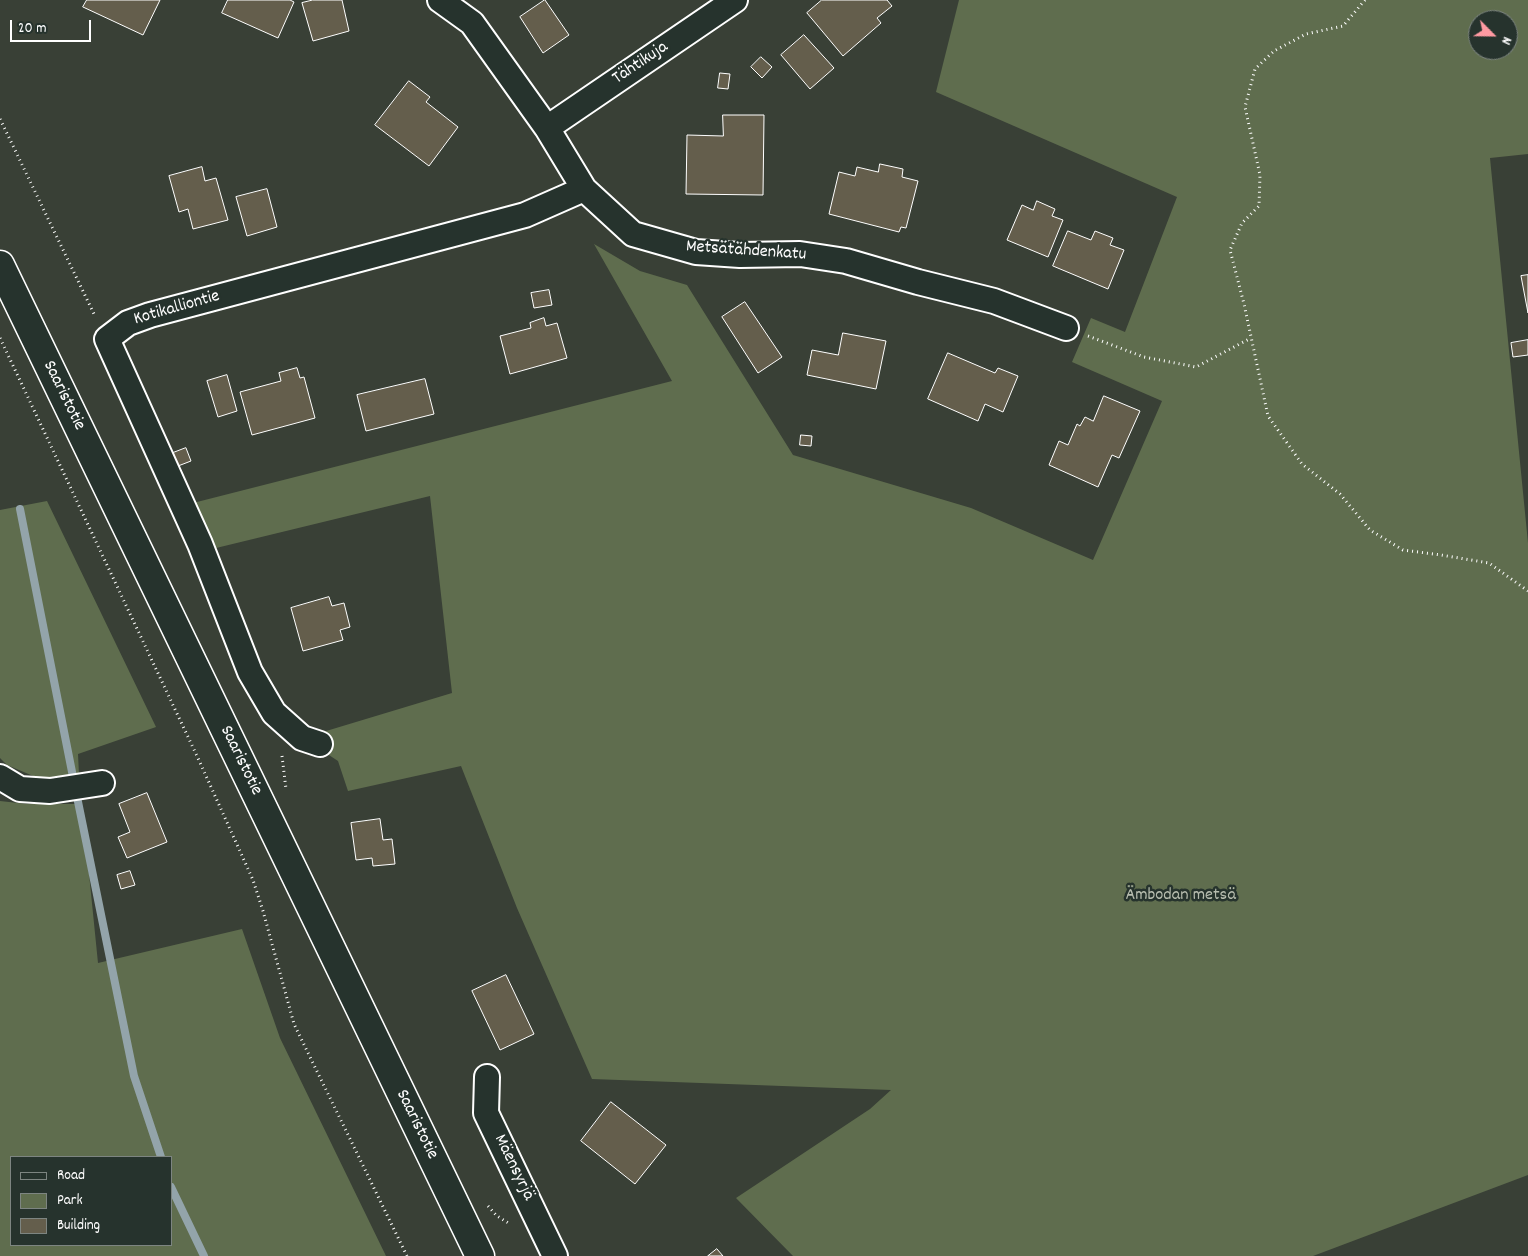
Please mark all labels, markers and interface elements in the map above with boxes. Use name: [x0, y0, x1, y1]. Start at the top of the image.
scale bar: [12, 10, 94, 42]
north arrow: [1468, 10, 1518, 60]
text: 20 m: [18, 18, 46, 40]
text: N: [1495, 33, 1516, 48]
street label: Tähtikuja: [609, 38, 673, 90]
street label: Metsätähdenkatu: [685, 237, 807, 267]
street label: Kotikalliontie: [132, 286, 222, 332]
street label: Saaristotie: [37, 358, 89, 434]
street label: Saaristotie: [214, 723, 266, 799]
park label: Ämbodan metsä: [1126, 886, 1236, 908]
street label: Saaristotie: [390, 1087, 442, 1163]
street label: Mäensyrjä: [488, 1131, 538, 1205]
legend: [10, 1156, 172, 1246]
text: Road: [57, 1165, 85, 1187]
text: Park: [57, 1190, 83, 1212]
text: Building: [57, 1215, 100, 1237]

